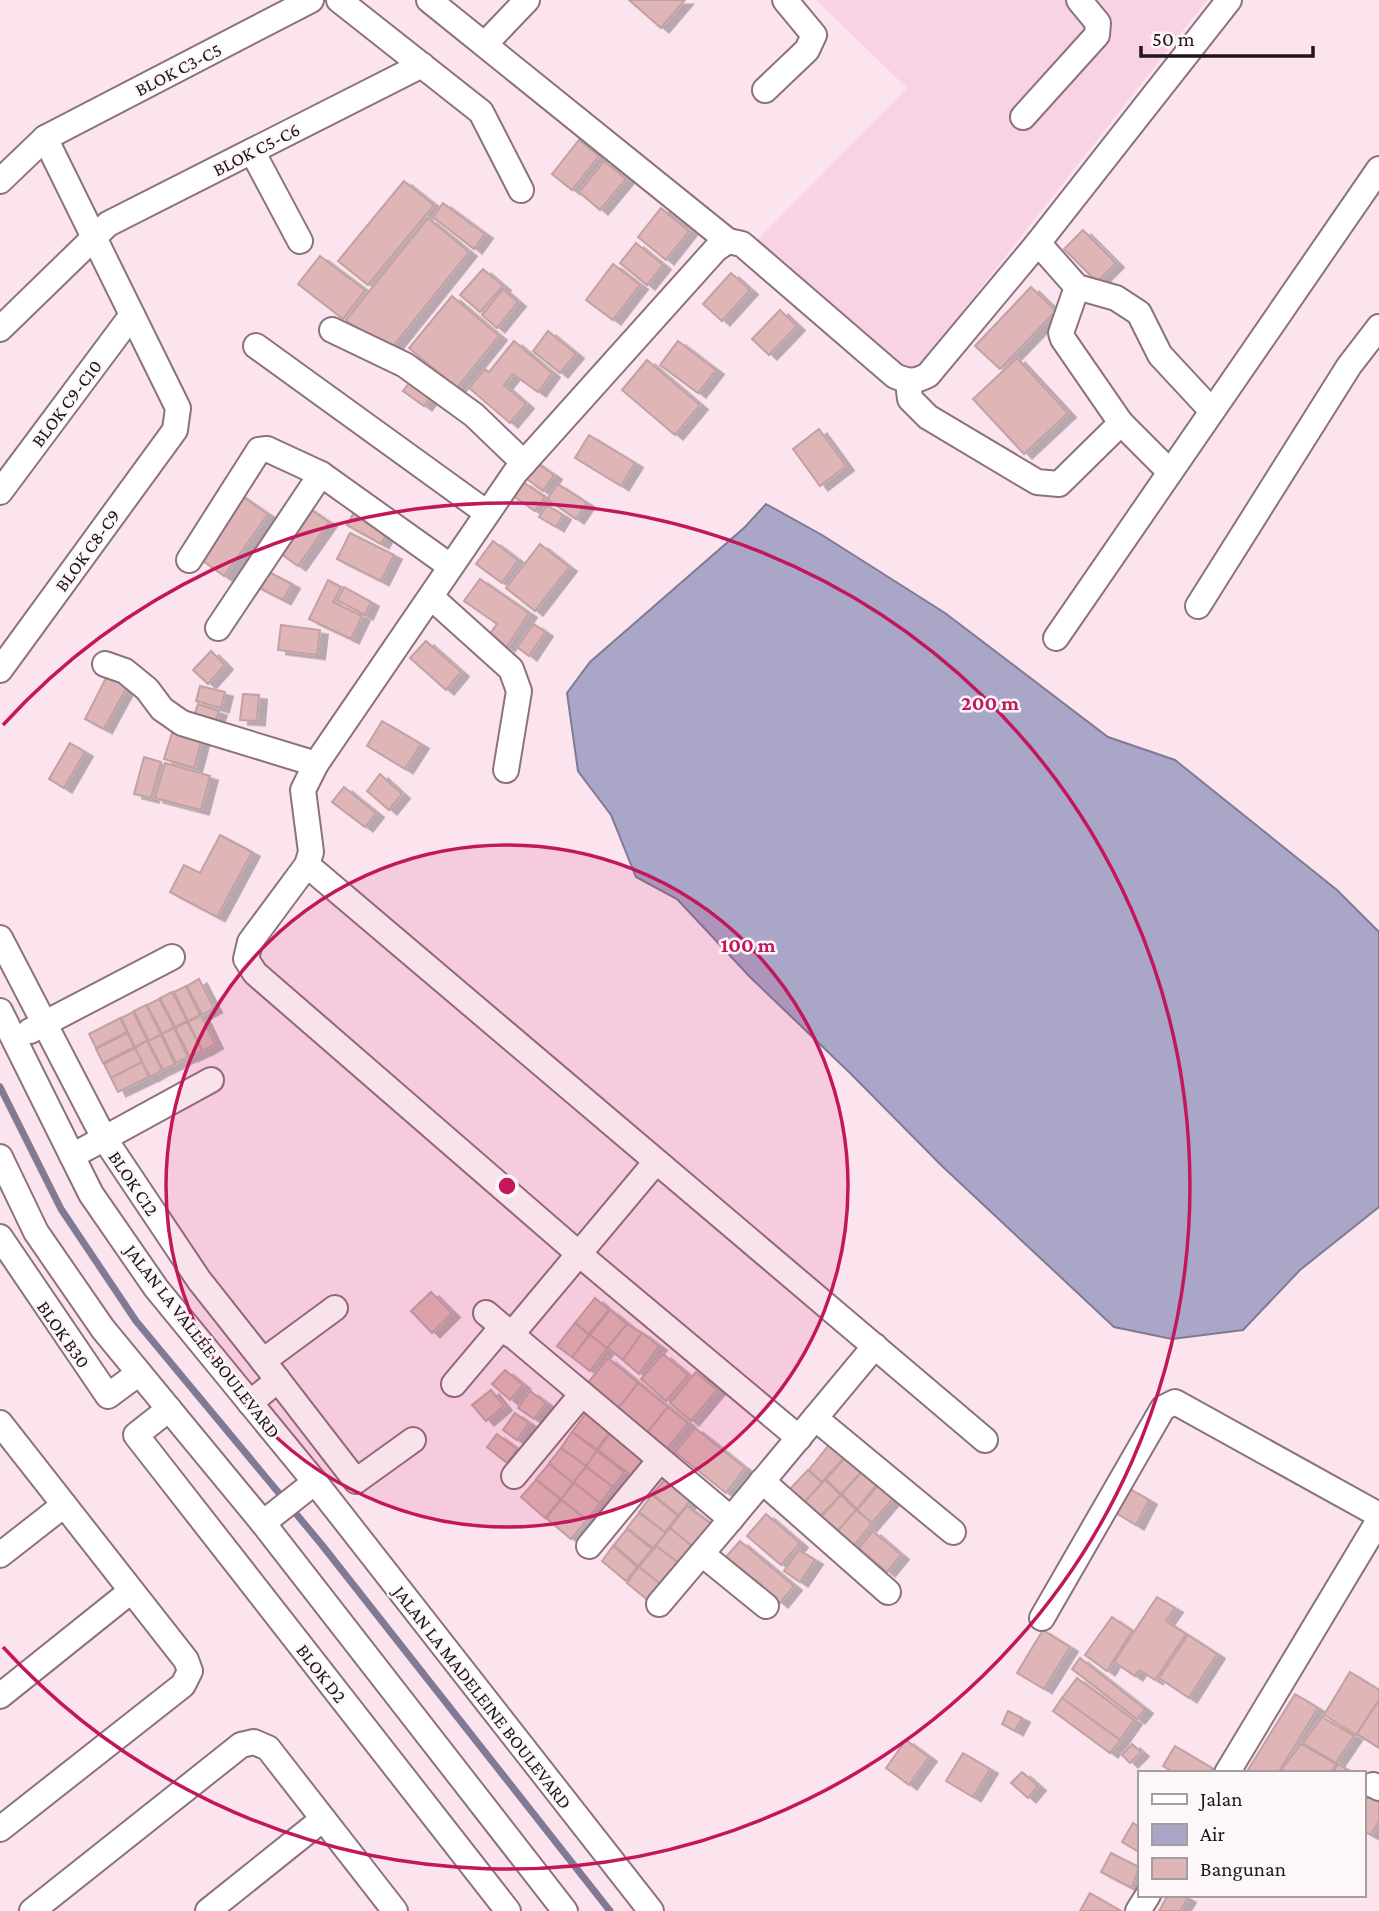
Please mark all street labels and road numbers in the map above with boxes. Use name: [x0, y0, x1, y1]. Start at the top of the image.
street label: BLOK C3-C5: [131, 39, 225, 100]
street label: BLOK C5-C6: [209, 119, 303, 180]
street label: BLOK C9-C10: [27, 356, 106, 451]
street label: BLOK C8-C9: [51, 505, 124, 595]
street label: BLOK C12: [104, 1147, 163, 1220]
street label: JALAN LA VALLÉE BOULEVARD: [119, 1239, 285, 1442]
street label: BLOK B30: [33, 1297, 94, 1372]
street label: JALAN LA MADELEINE BOULEVARD: [388, 1580, 576, 1813]
street label: BLOK D2: [292, 1640, 351, 1707]

